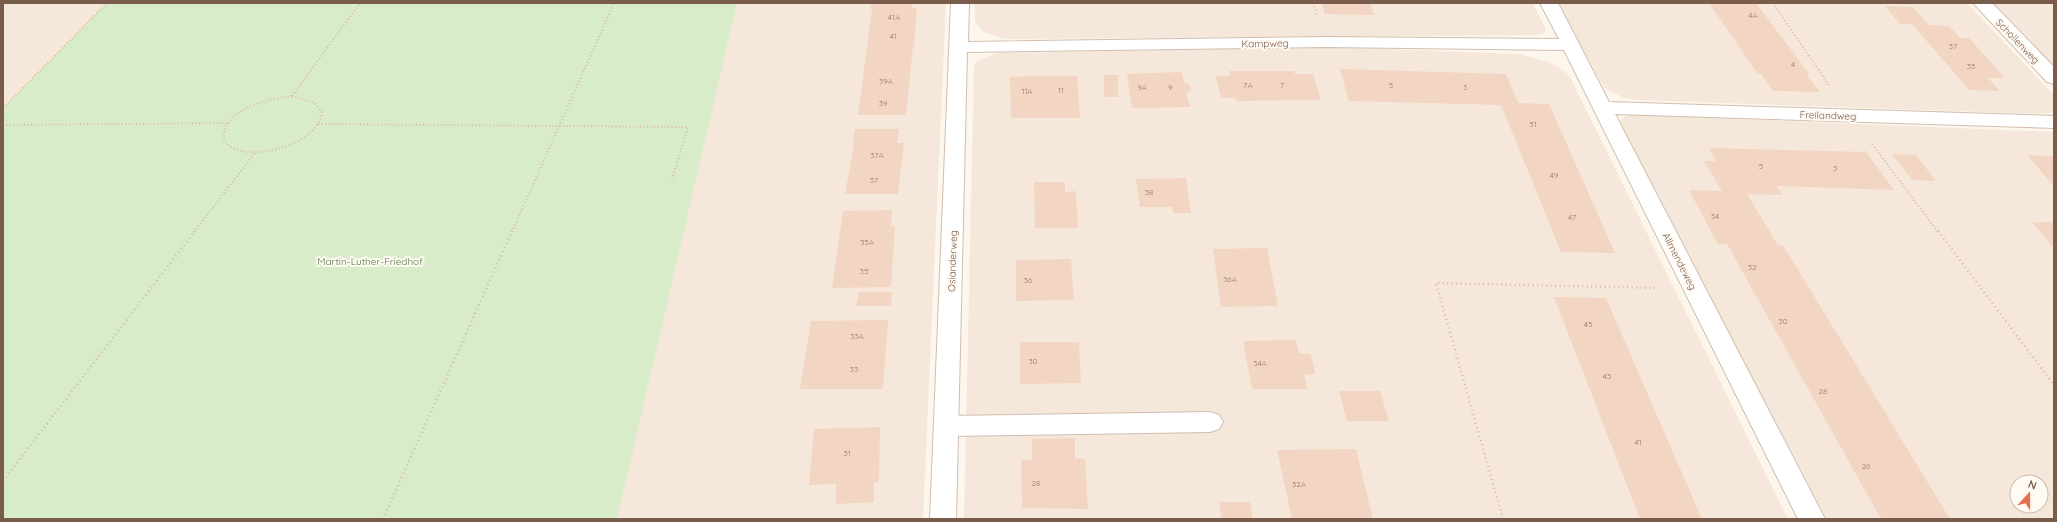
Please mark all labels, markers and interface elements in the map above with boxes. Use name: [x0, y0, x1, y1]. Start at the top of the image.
house number: 4A: [1748, 10, 1758, 20]
house number: 41A: [888, 12, 900, 22]
street label: Schollenweg: [1993, 16, 2042, 67]
house number: 41: [889, 31, 897, 41]
street label: Kampweg: [1241, 37, 1289, 50]
house number: 37: [1949, 41, 1957, 51]
house number: 4: [1791, 59, 1795, 69]
house number: 35: [1967, 61, 1975, 71]
house number: 39A: [879, 76, 893, 86]
house number: 7A: [1243, 80, 1253, 90]
house number: 7: [1280, 80, 1284, 90]
house number: 5: [1389, 80, 1393, 90]
house number: 9A: [1137, 82, 1147, 92]
house number: 9: [1168, 82, 1173, 92]
house number: 3: [1463, 82, 1467, 92]
house number: 11: [1058, 85, 1064, 95]
house number: 11A: [1021, 86, 1033, 96]
house number: 39: [879, 98, 888, 108]
street label: Freilandweg: [1799, 108, 1856, 123]
house number: 51: [1529, 119, 1537, 129]
house number: 37A: [870, 150, 884, 160]
house number: 5: [1759, 161, 1763, 171]
house number: 3: [1833, 163, 1837, 173]
house number: 49: [1550, 170, 1559, 180]
house number: 37: [870, 175, 878, 185]
house number: 38: [1145, 187, 1153, 197]
house number: 34: [1711, 211, 1719, 221]
house number: 47: [1568, 212, 1576, 222]
street label: Osianderweg: [945, 230, 960, 292]
street label: Allmendeweg: [1660, 230, 1700, 292]
house number: 35A: [860, 237, 874, 247]
park label: Martin-Luther-Friedhof: [317, 255, 423, 268]
house number: 32: [1748, 262, 1757, 272]
house number: 35: [860, 266, 868, 276]
house number: 36A: [1223, 274, 1237, 284]
house number: 36: [1024, 275, 1033, 285]
house number: 30: [1779, 316, 1788, 326]
house number: 45: [1584, 319, 1592, 329]
house number: 33A: [850, 331, 864, 341]
house number: 30: [1029, 356, 1038, 366]
house number: 34A: [1253, 358, 1267, 368]
house number: 33: [850, 364, 858, 374]
house number: 43: [1603, 371, 1611, 381]
house number: 28: [1819, 386, 1827, 396]
house number: 41: [1634, 437, 1642, 447]
house number: 31: [843, 448, 851, 458]
house number: 26: [1862, 461, 1871, 471]
north arrow: [2009, 474, 2049, 514]
text: N: [2026, 477, 2039, 493]
house number: 28: [1032, 478, 1040, 488]
house number: 32A: [1292, 479, 1306, 489]

